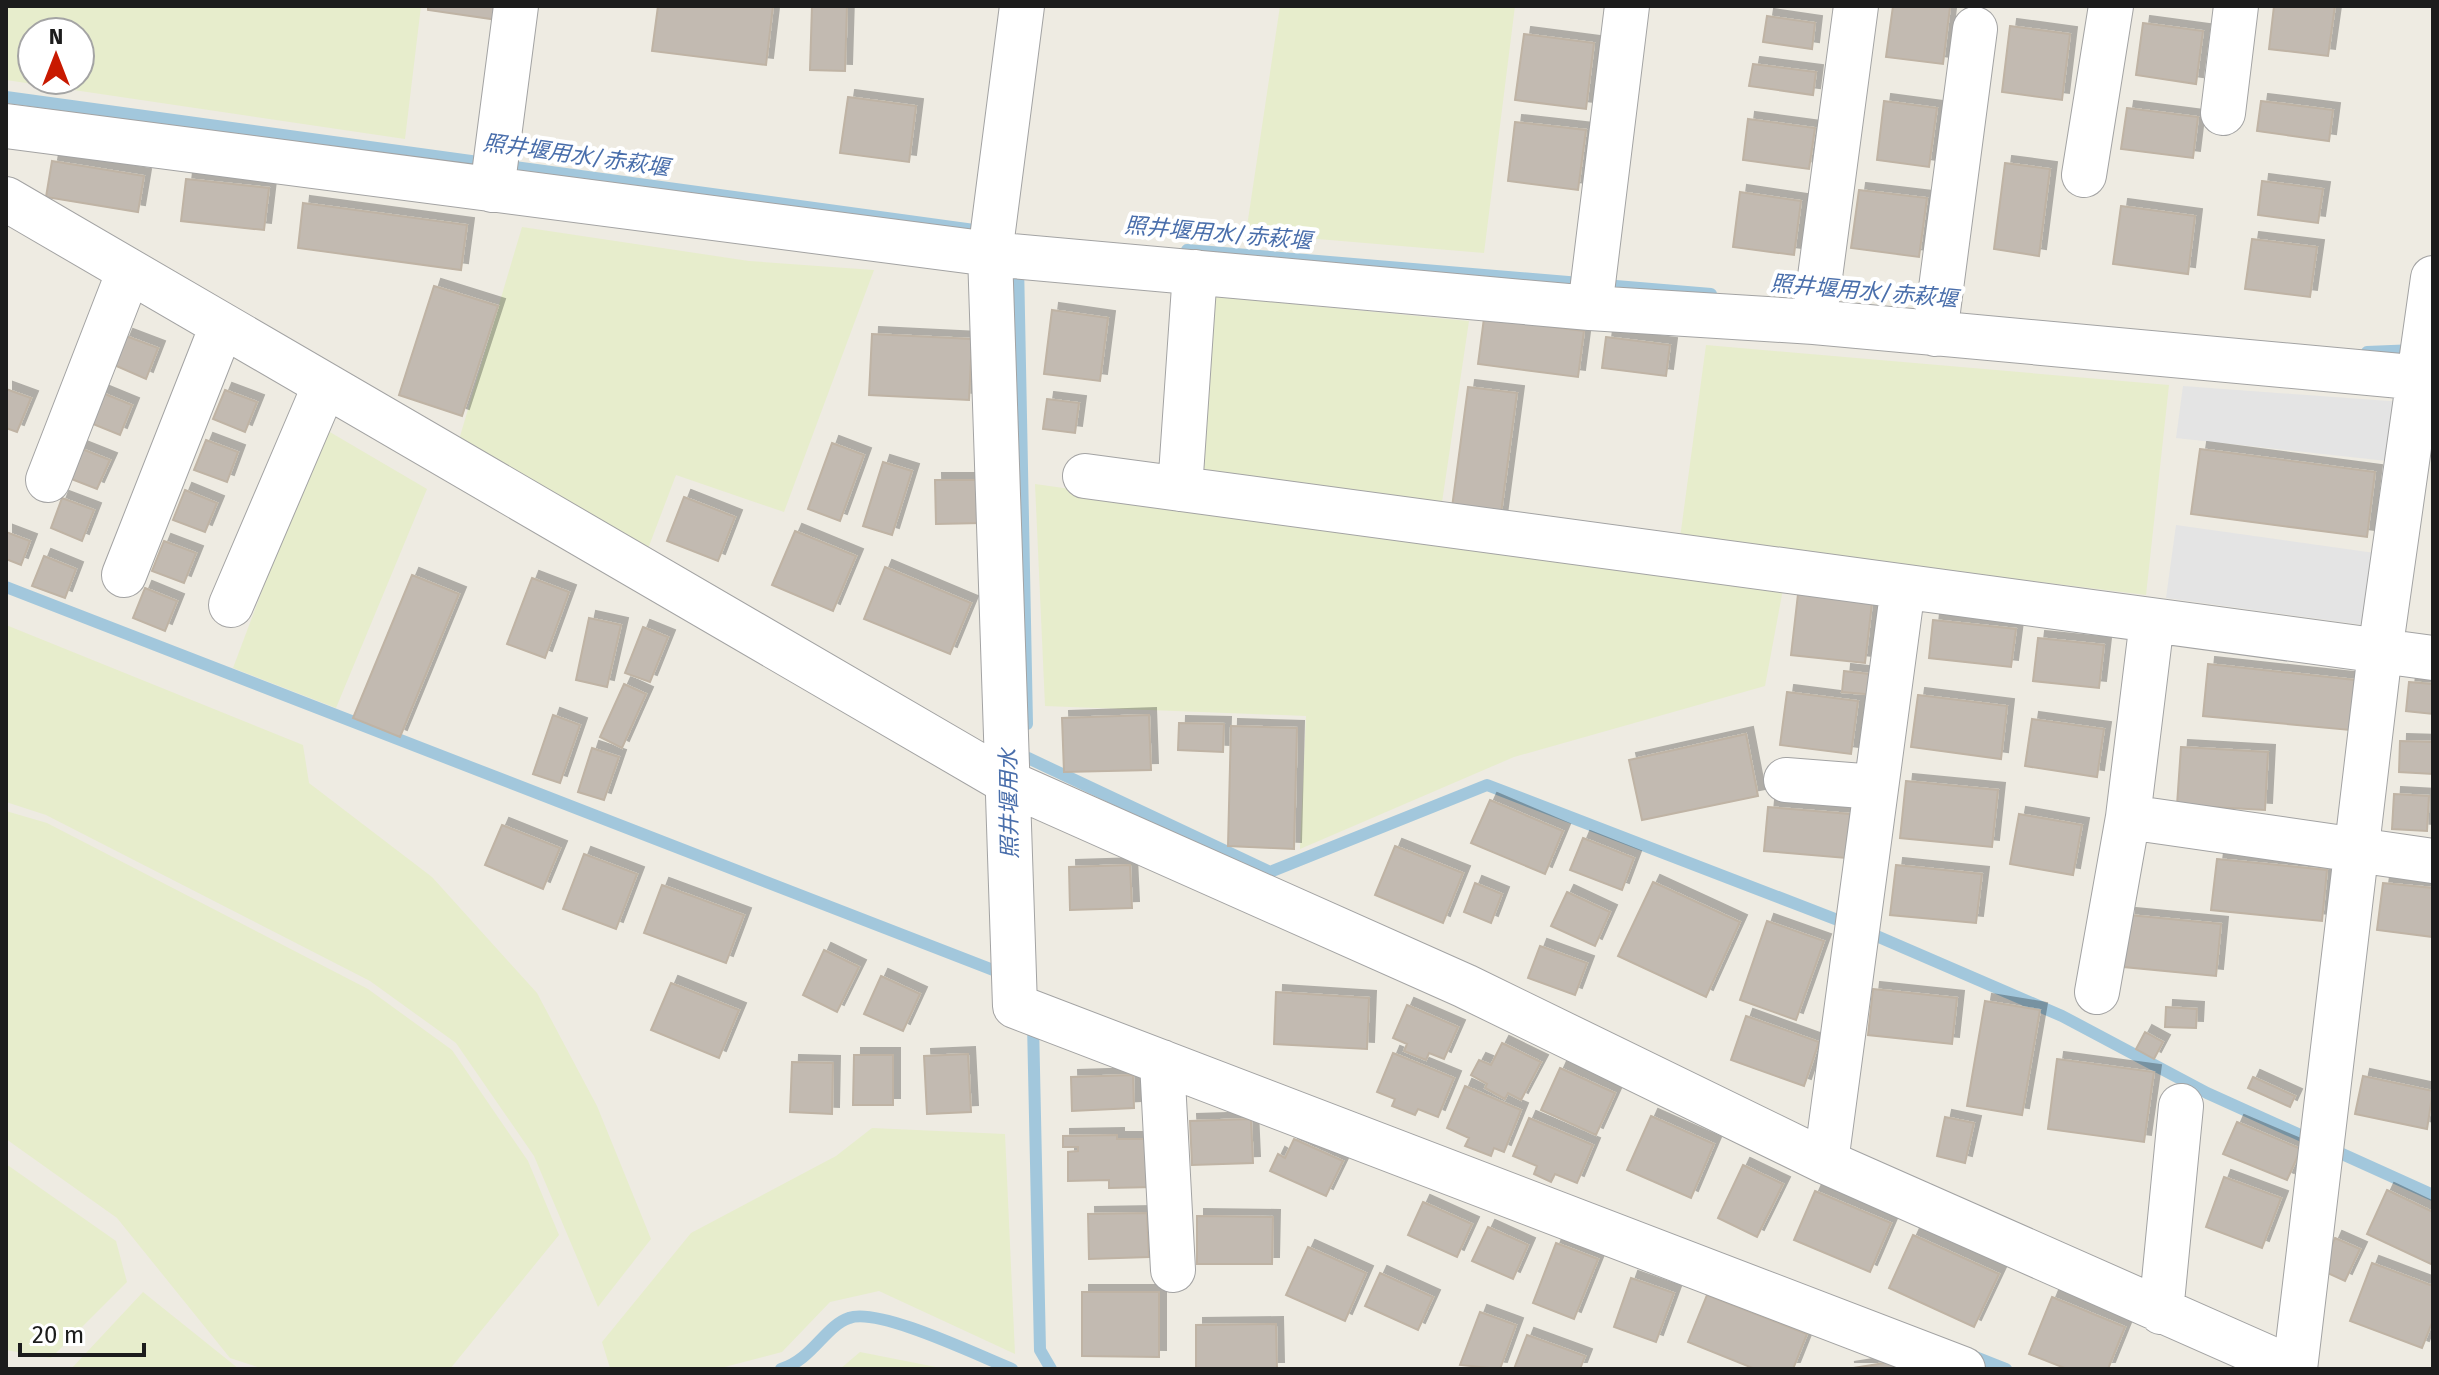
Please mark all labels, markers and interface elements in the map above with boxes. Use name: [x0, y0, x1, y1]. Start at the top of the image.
north arrow: [16, 16, 96, 96]
text: N: [49, 23, 63, 50]
water label: 照井堰用水/赤萩堰: [481, 129, 675, 182]
water label: 照井堰用水/赤萩堰: [1124, 211, 1316, 255]
water label: 照井堰用水/赤萩堰: [1770, 269, 1962, 313]
water label: 照井堰用水: [995, 747, 1023, 859]
scale bar: [20, 1307, 144, 1357]
text: 20 m: [32, 1321, 84, 1349]

